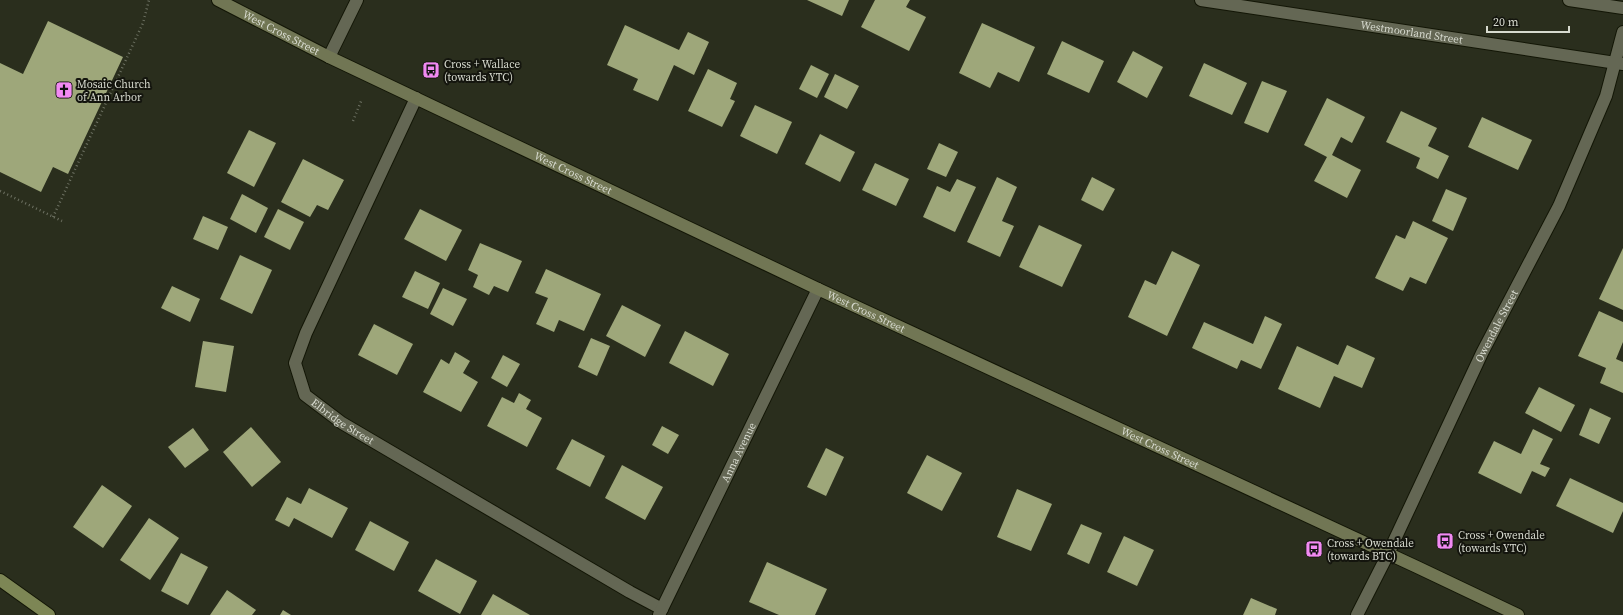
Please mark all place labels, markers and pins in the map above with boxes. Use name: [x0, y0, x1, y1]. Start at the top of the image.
place label: Cross + Wallace (towards YTC): [444, 57, 521, 85]
bus stop icon: Cross + Wallace (towards YTC): [421, 60, 441, 80]
place label: Mosaic Church of Ann Arbor: [77, 77, 151, 105]
church icon: Mosaic Church of Ann Arbor: [54, 80, 74, 100]
place label: Cross + Owendale (towards YTC): [1458, 528, 1545, 556]
bus stop icon: Cross + Owendale (towards YTC): [1435, 531, 1455, 551]
place label: Cross + Owendale (towards BTC): [1327, 536, 1414, 564]
bus stop icon: Cross + Owendale (towards BTC): [1304, 539, 1324, 559]

